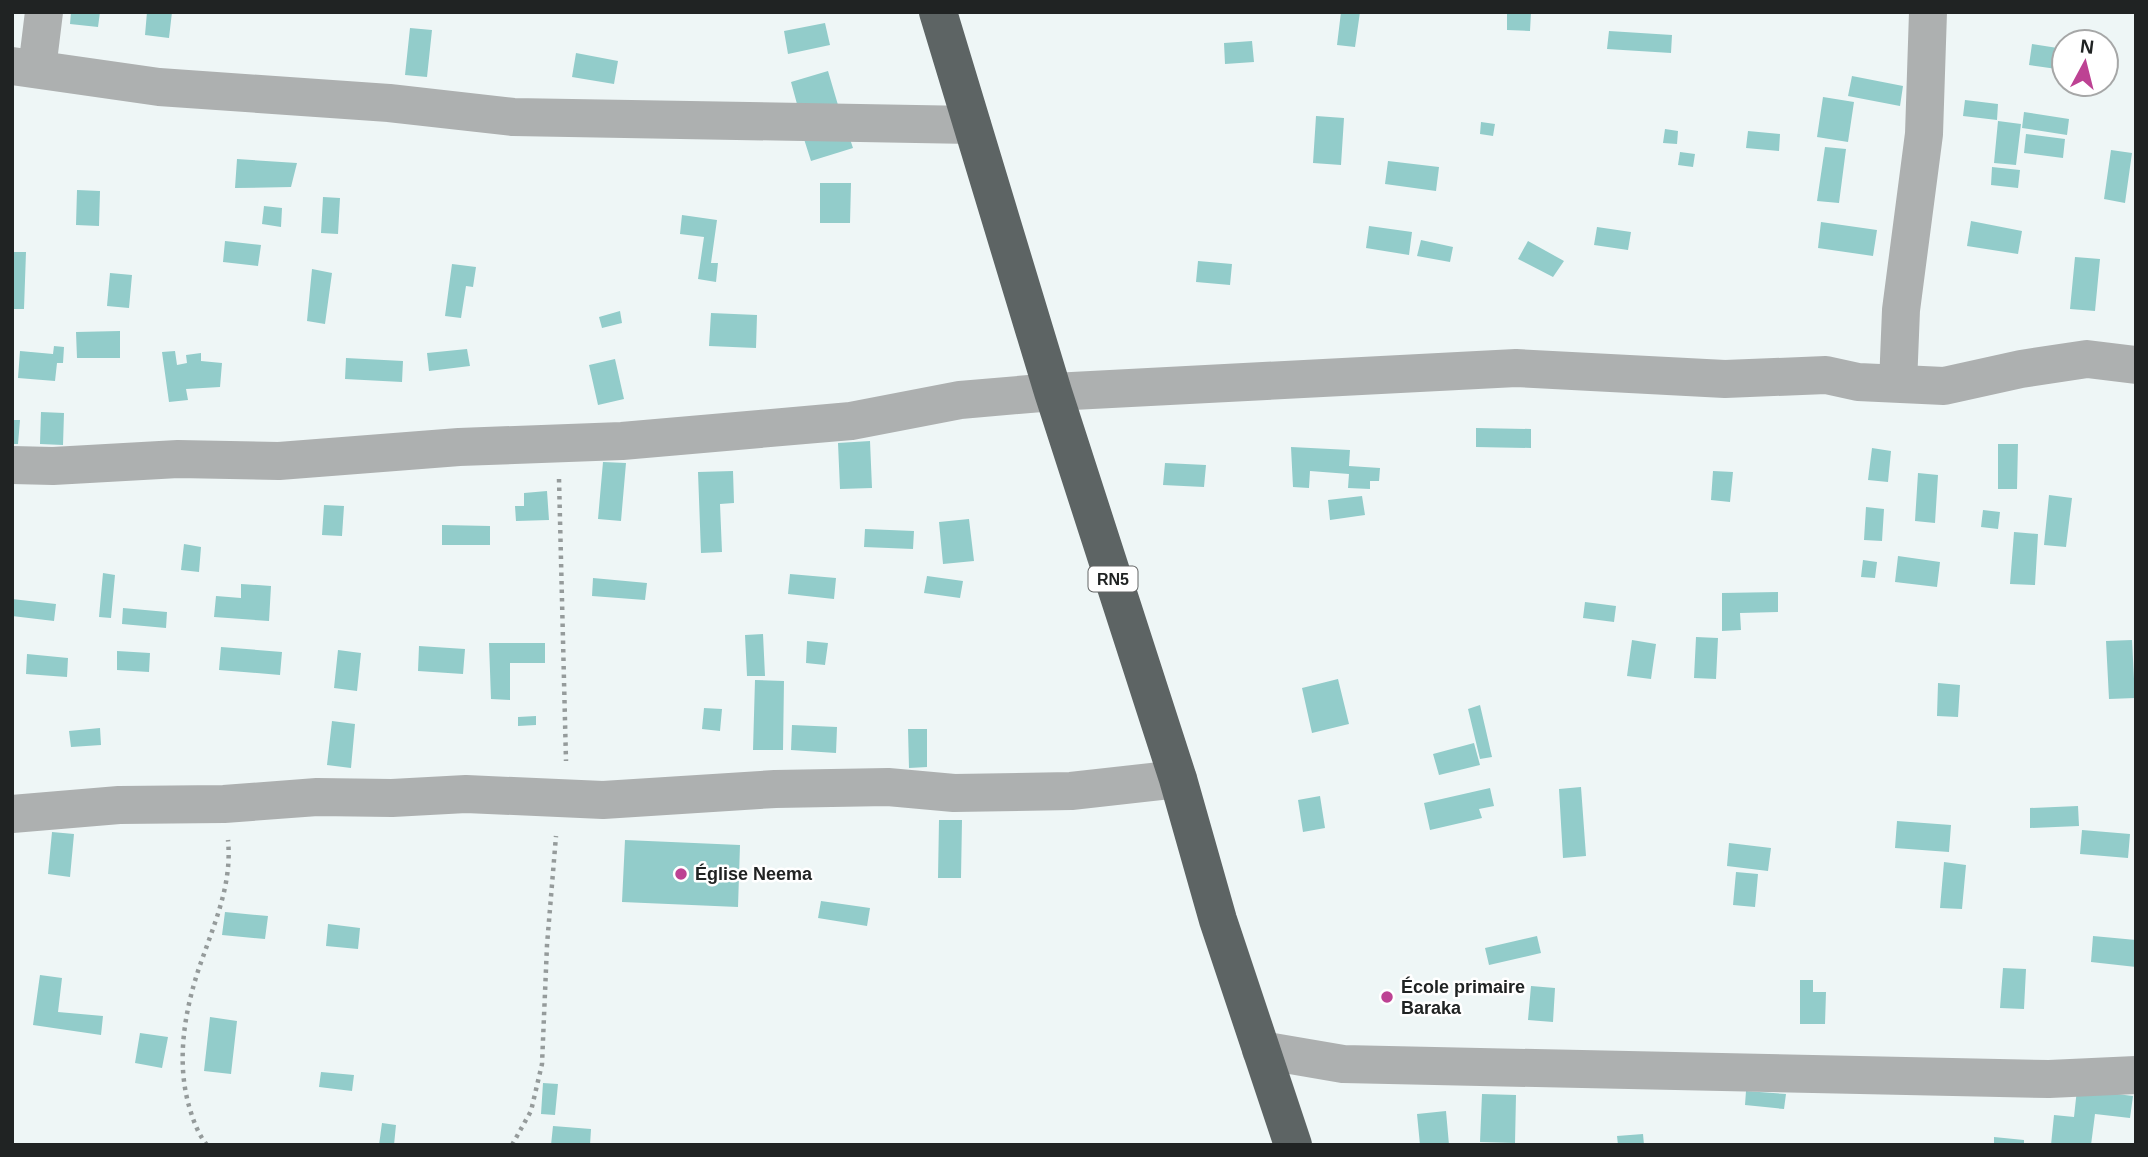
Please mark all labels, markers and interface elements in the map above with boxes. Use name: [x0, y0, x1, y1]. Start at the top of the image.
north arrow: [2050, 28, 2120, 98]
text: N: [2079, 35, 2095, 58]
road number: RN5: [1088, 566, 1138, 592]
place label: Église Neema: [695, 863, 813, 884]
marker: Église Neema: [673, 866, 689, 882]
place label: École primaire Baraka: [1401, 976, 1525, 1018]
marker: École primaire Baraka: [1379, 989, 1395, 1005]

